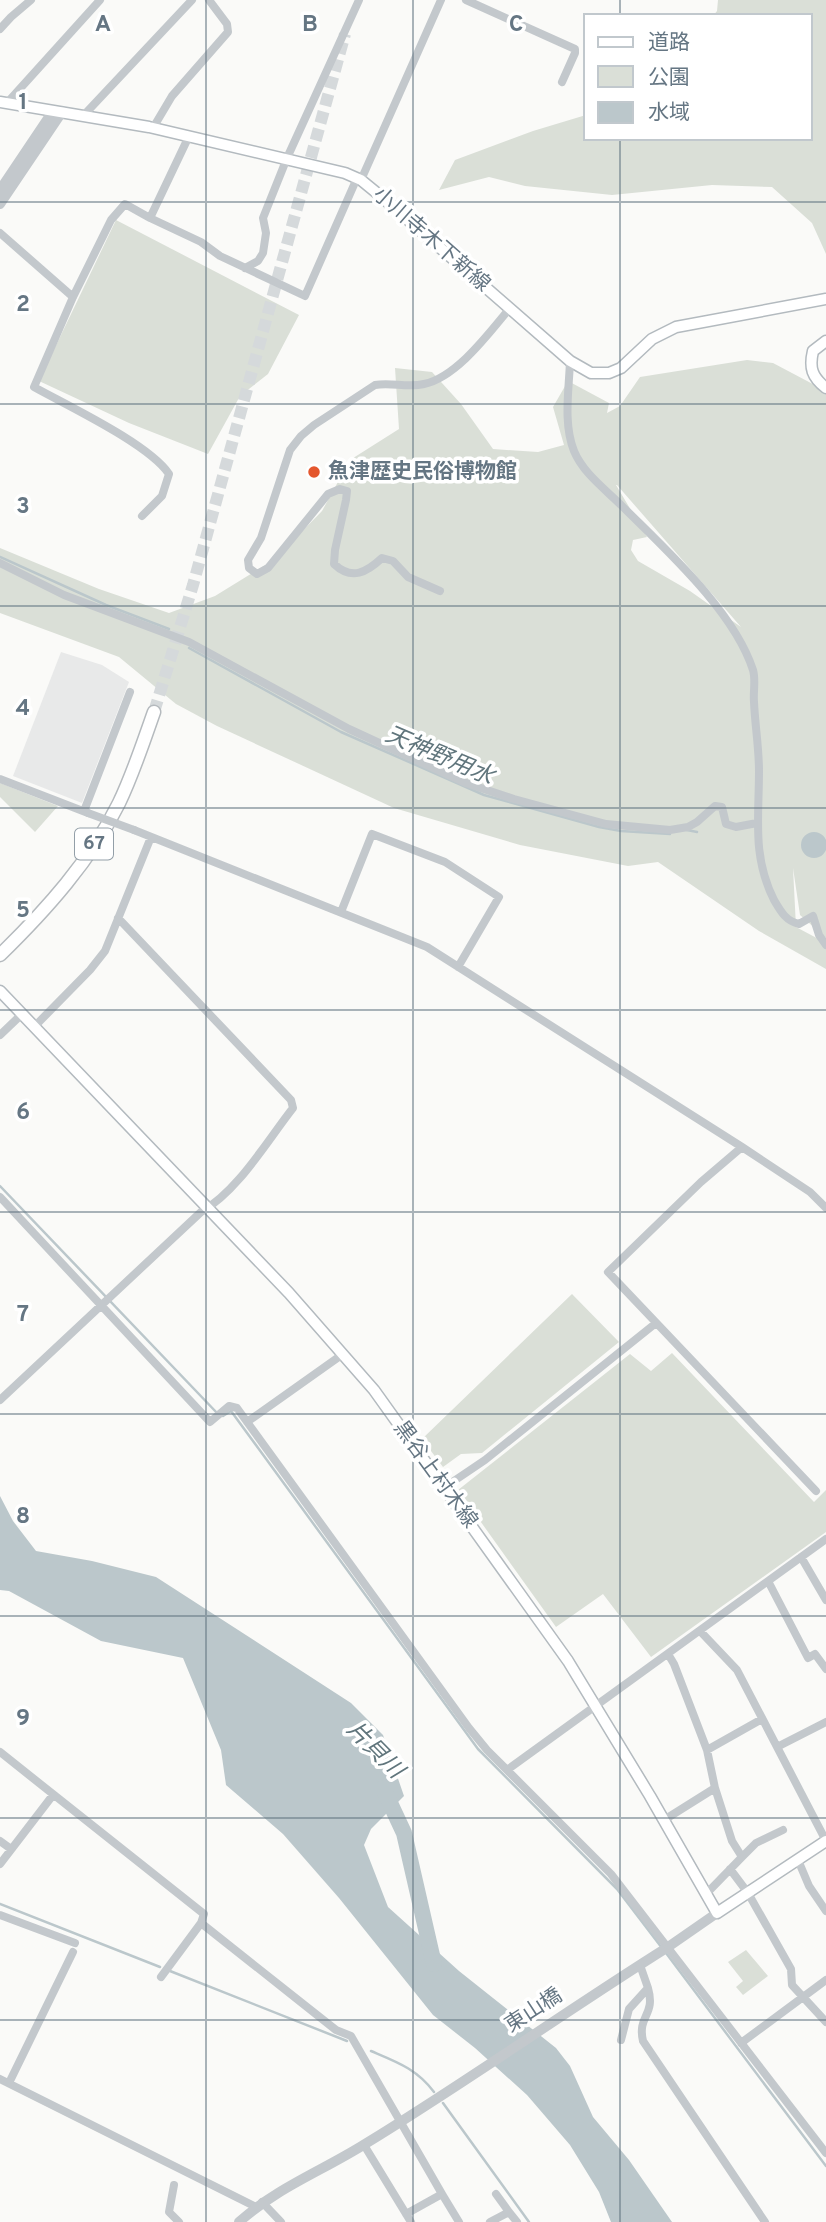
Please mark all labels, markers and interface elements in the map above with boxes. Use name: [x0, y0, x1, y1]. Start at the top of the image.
text: A: [95, 11, 111, 40]
text: B: [302, 11, 318, 40]
text: C: [509, 11, 523, 40]
legend: [584, 14, 812, 140]
text: 道路: [648, 30, 690, 57]
text: 公園: [648, 65, 690, 92]
text: 1: [18, 89, 28, 118]
text: 水域: [648, 100, 690, 127]
street label: 小川寺木下新線: [367, 182, 495, 298]
text: 2: [16, 291, 30, 320]
place label: 魚津歴史民俗博物館: [328, 459, 517, 486]
marker: 魚津歴史民俗博物館: [306, 464, 322, 480]
text: 3: [16, 493, 30, 522]
text: 4: [16, 695, 30, 724]
water label: 天神野用水: [380, 721, 500, 794]
road number: 67: [75, 828, 113, 860]
text: 5: [16, 897, 30, 926]
text: 6: [16, 1099, 30, 1128]
text: 7: [17, 1301, 29, 1330]
street label: 黒谷上村木線: [387, 1416, 483, 1534]
text: 8: [16, 1503, 30, 1532]
text: 9: [16, 1705, 30, 1734]
water label: 片貝川: [339, 1716, 411, 1788]
street label: 東山橋: [500, 1983, 568, 2039]

